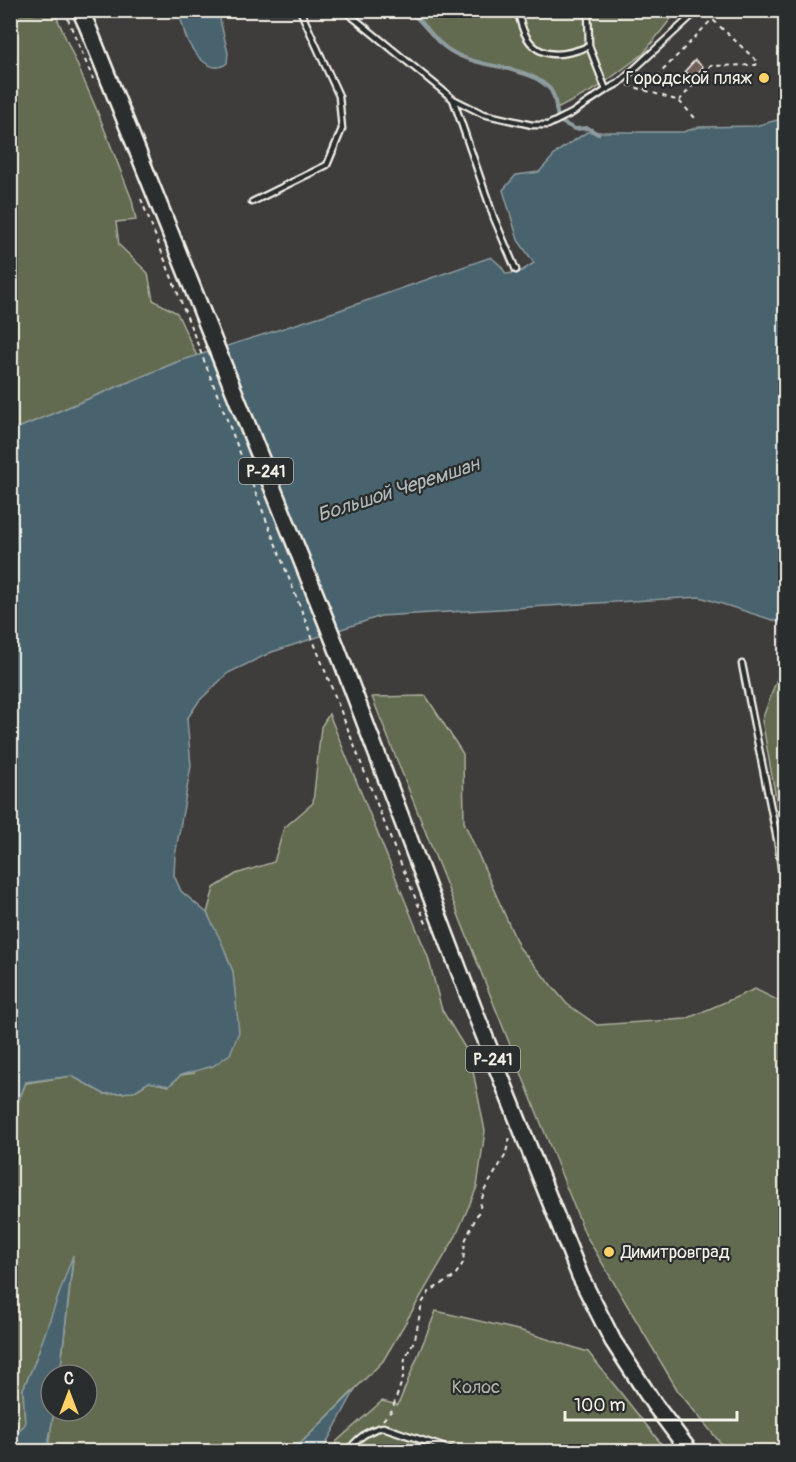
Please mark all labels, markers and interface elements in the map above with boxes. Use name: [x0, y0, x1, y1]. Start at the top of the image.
place label: Городской пляж: [625, 67, 752, 90]
marker: Городской пляж: [757, 71, 771, 85]
water label: Большой Черемшан: [314, 451, 484, 527]
road number: Р-241: [239, 458, 293, 484]
road number: Р-241: [466, 1046, 520, 1072]
place label: Димитровград: [620, 1241, 730, 1264]
marker: Димитровград: [602, 1245, 616, 1259]
north arrow: [39, 1363, 99, 1423]
text: С: [64, 1369, 74, 1389]
park label: Колос: [452, 1376, 500, 1399]
scale bar: [565, 1384, 738, 1422]
text: 100 m: [574, 1394, 626, 1417]

